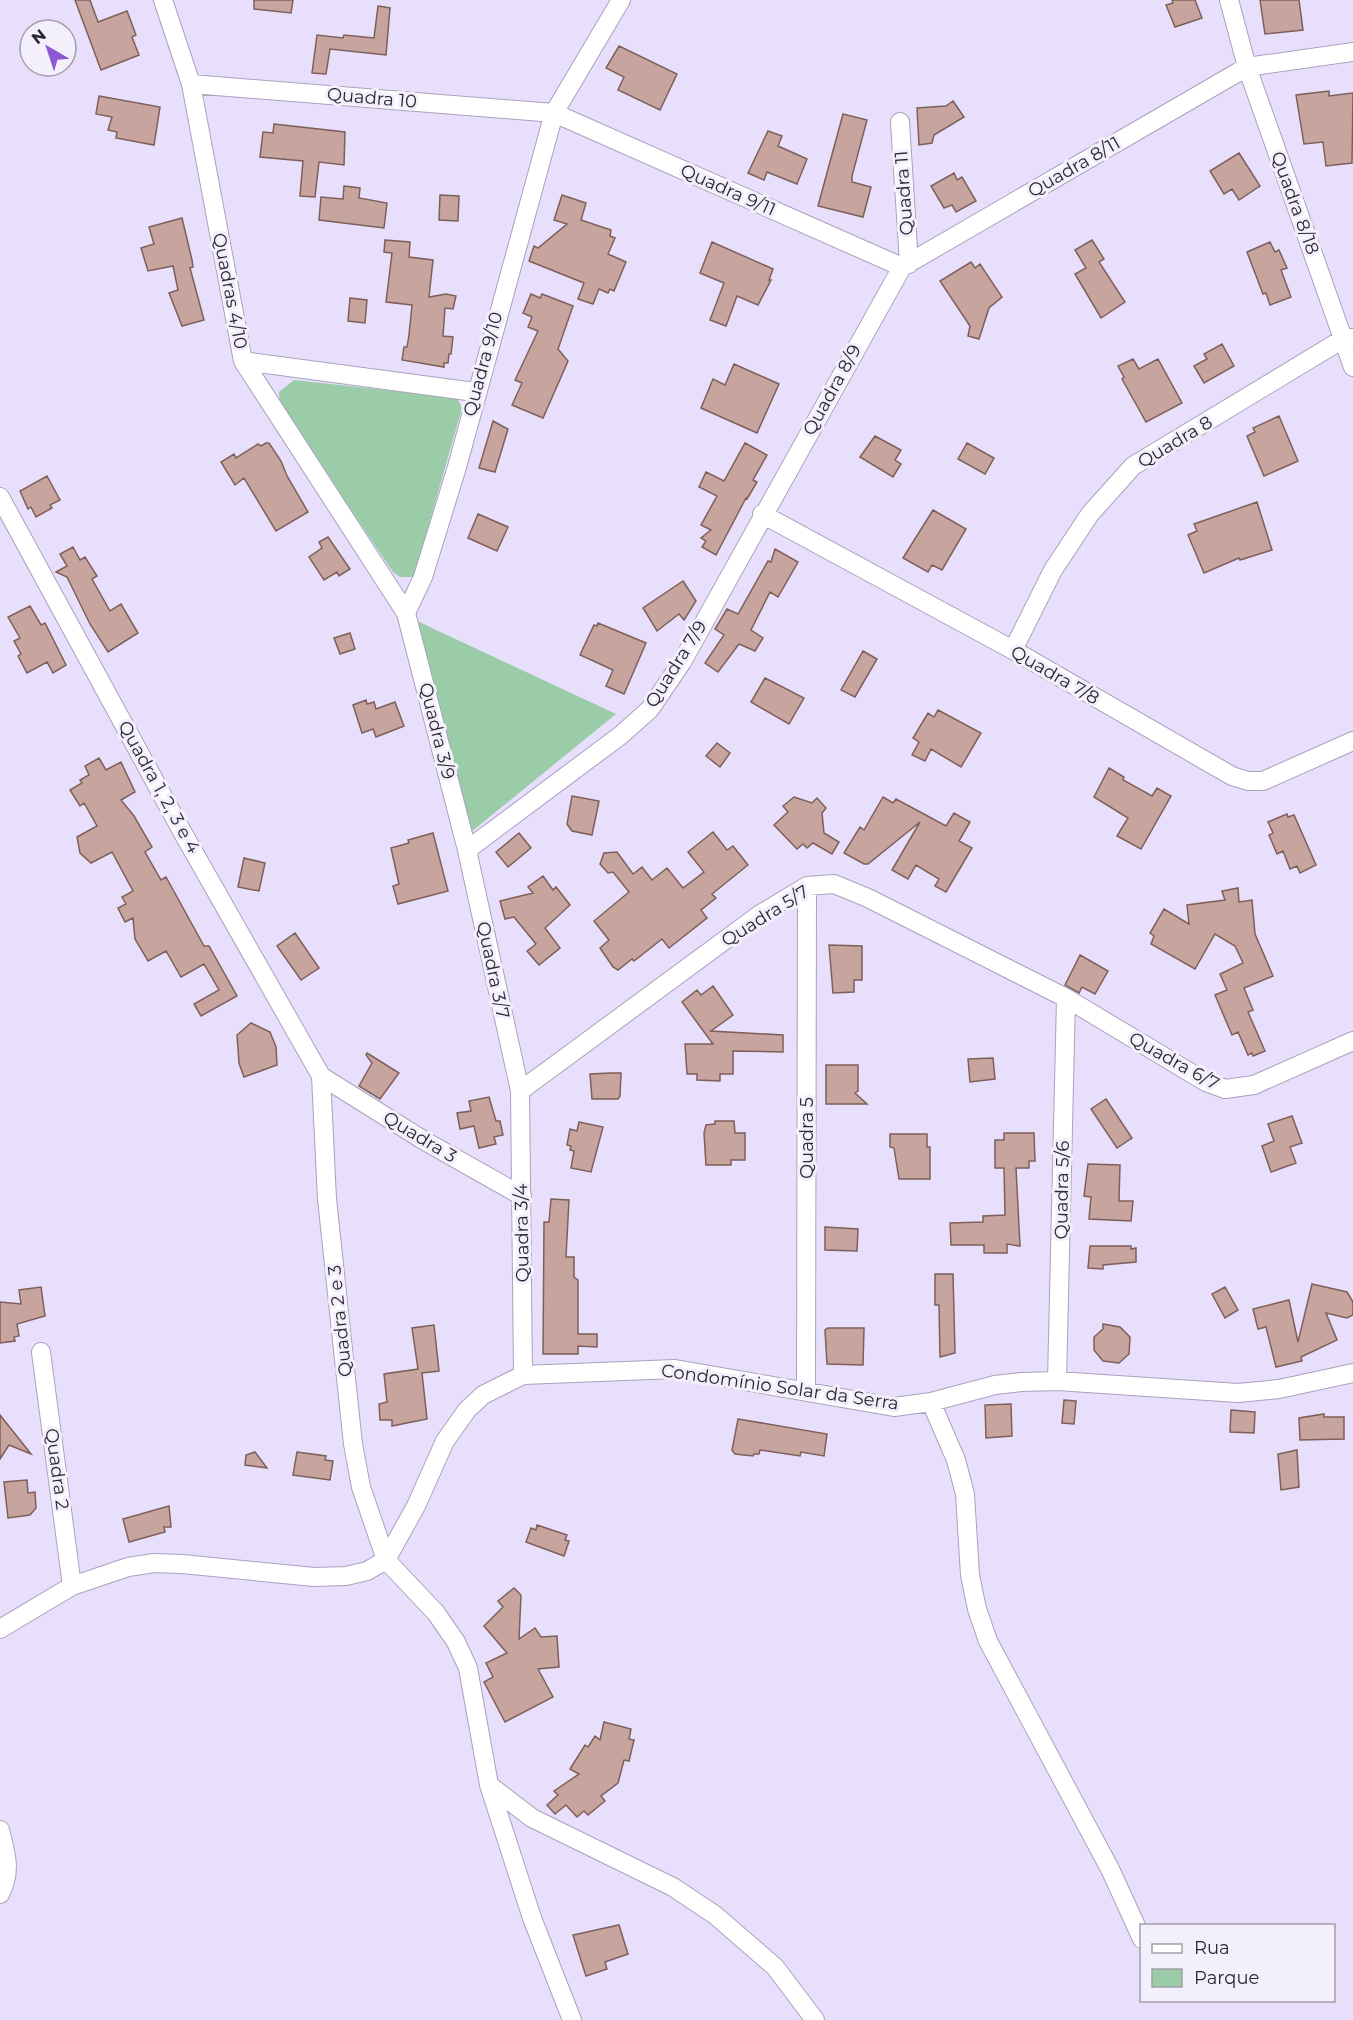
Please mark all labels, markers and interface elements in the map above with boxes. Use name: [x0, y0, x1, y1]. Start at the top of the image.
north arrow: [18, 18, 78, 78]
text: N: [28, 25, 50, 48]
street label: Quadra 10: [326, 83, 418, 113]
street label: Quadra 8/11: [1024, 132, 1124, 202]
street label: Quadra 8/18: [1266, 149, 1324, 257]
street label: Quadra 11: [890, 150, 918, 236]
street label: Quadra 9/11: [677, 159, 779, 221]
street label: Quadras 4/10: [208, 231, 252, 351]
street label: Quadra 9/10: [458, 309, 508, 419]
street label: Quadra 8/9: [798, 341, 866, 439]
street label: Quadra 8: [1134, 411, 1216, 473]
street label: Quadra 7/9: [641, 616, 711, 712]
street label: Quadra 7/8: [1007, 641, 1103, 709]
street label: Quadra 3/9: [414, 680, 460, 782]
street label: Quadra 1, 2, 3 e 4: [113, 717, 205, 857]
street label: Quadra 5/7: [717, 880, 813, 952]
street label: Quadra 3/7: [472, 919, 514, 1021]
street label: Quadra 6/7: [1125, 1027, 1223, 1095]
street label: Quadra 5: [796, 1097, 818, 1179]
street label: Quadra 3: [379, 1106, 461, 1168]
street label: Quadra 5/6: [1050, 1140, 1074, 1240]
street label: Quadra 3/4: [510, 1183, 534, 1283]
street label: Quadra 2 e 3: [323, 1264, 357, 1378]
street label: Condomínio Solar da Serra: [660, 1359, 900, 1415]
street label: Quadra 2: [40, 1427, 74, 1511]
legend: [1140, 1924, 1335, 2002]
text: Rua: [1194, 1937, 1230, 1959]
text: Parque: [1194, 1967, 1260, 1989]

